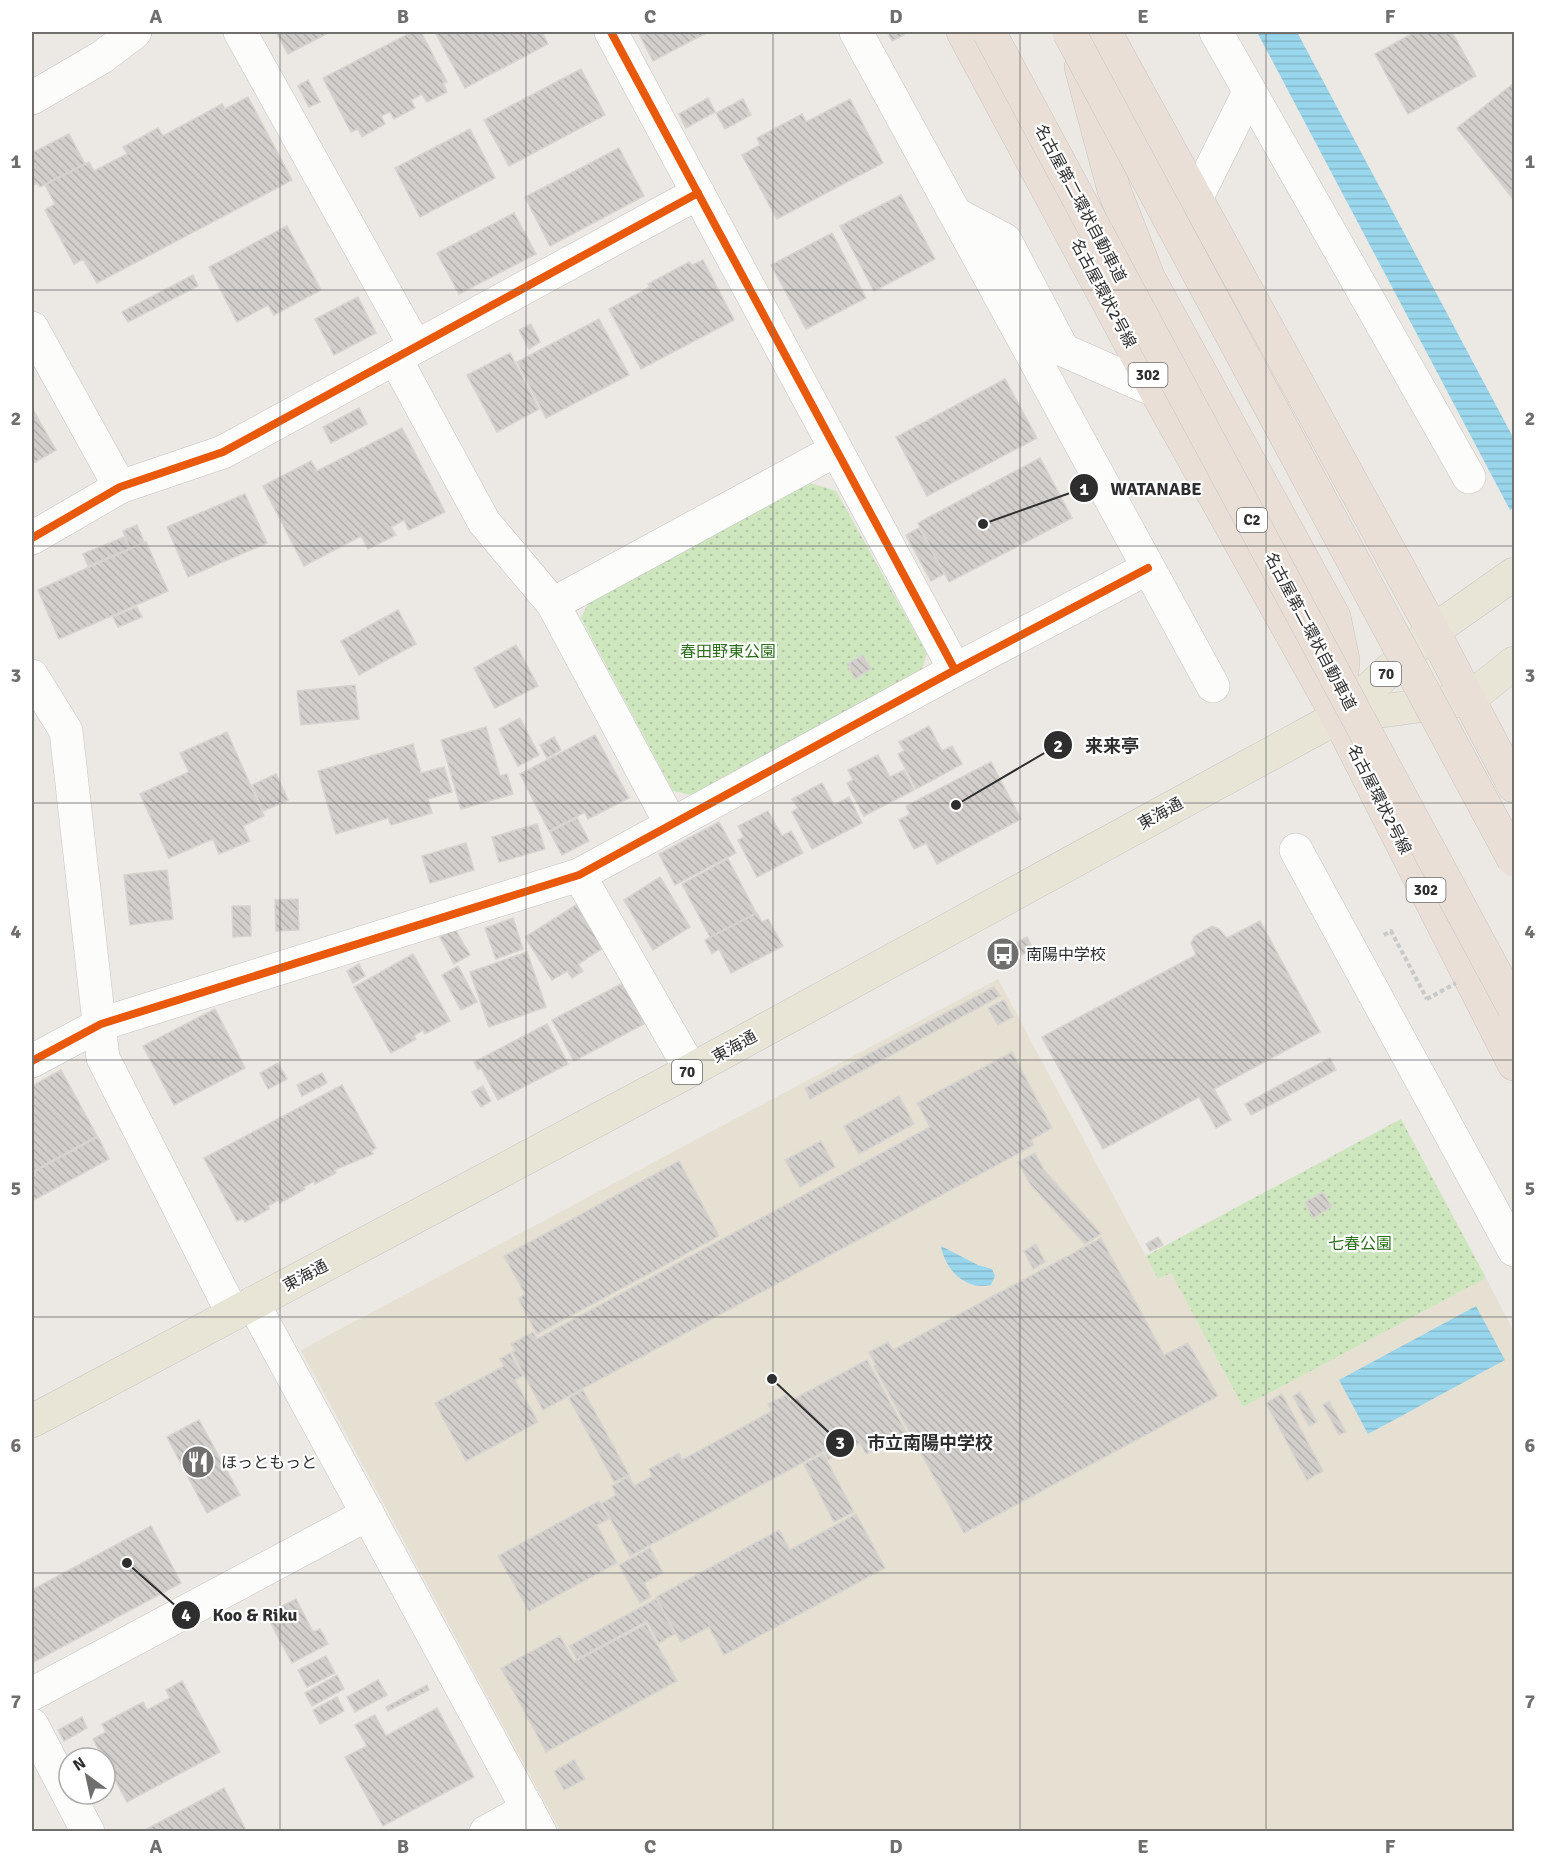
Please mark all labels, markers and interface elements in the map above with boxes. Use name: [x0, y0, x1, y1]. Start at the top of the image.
text: A: [150, 4, 163, 29]
text: B: [397, 4, 409, 29]
text: C: [644, 4, 656, 29]
text: D: [889, 4, 903, 29]
text: E: [1137, 4, 1149, 29]
text: F: [1385, 4, 1396, 29]
street label: 名古屋第二環状自動車道: [1030, 121, 1130, 286]
text: 1: [11, 149, 22, 174]
text: 1: [1525, 149, 1536, 174]
street label: 名古屋環状2号線: [1066, 236, 1140, 351]
road number: 302: [1128, 363, 1168, 387]
text: 2: [11, 406, 21, 431]
text: 2: [1525, 406, 1535, 431]
callout: WATANABE: [1069, 470, 1214, 506]
text: 1: [1079, 478, 1089, 500]
text: WATANABE: [1110, 478, 1202, 500]
road number: C2: [1237, 508, 1267, 532]
street label: 名古屋第二環状自動車道: [1260, 549, 1360, 714]
park label: 春田野東公園: [680, 642, 776, 662]
road number: 70: [1371, 662, 1401, 686]
text: 3: [11, 663, 21, 688]
text: 3: [1525, 663, 1535, 688]
callout: 来来亭: [1043, 727, 1151, 763]
text: 2: [1053, 735, 1063, 757]
text: 来来亭: [1085, 735, 1139, 757]
street label: 名古屋環状2号線: [1343, 741, 1415, 858]
street label: 東海通: [1135, 793, 1186, 834]
road number: 302: [1406, 878, 1446, 902]
text: 4: [11, 919, 22, 944]
text: 4: [1525, 919, 1536, 944]
bus stop icon: 南陽中学校: [985, 936, 1021, 972]
place label: 南陽中学校: [1026, 945, 1106, 965]
street label: 東海通: [709, 1026, 760, 1067]
road number: 70: [672, 1060, 702, 1084]
text: 5: [11, 1176, 21, 1201]
text: 5: [1525, 1176, 1535, 1201]
park label: 七春公園: [1328, 1234, 1392, 1254]
street label: 東海通: [280, 1256, 331, 1296]
callout: 市立南陽中学校: [825, 1425, 1005, 1461]
text: 3: [835, 1432, 845, 1454]
text: 市立南陽中学校: [867, 1432, 993, 1454]
text: 6: [11, 1433, 22, 1458]
text: 6: [1525, 1433, 1536, 1458]
restaurant icon: ほっともっと: [180, 1444, 216, 1480]
place label: ほっともっと: [221, 1453, 317, 1473]
callout: Koo & Riku: [171, 1597, 310, 1633]
text: 4: [181, 1604, 191, 1626]
text: Koo & Riku: [213, 1604, 298, 1626]
text: 7: [11, 1689, 22, 1714]
text: 7: [1525, 1689, 1536, 1714]
north arrow: [57, 1746, 117, 1806]
text: N: [69, 1753, 89, 1776]
text: A: [150, 1834, 163, 1859]
text: B: [397, 1834, 409, 1859]
text: C: [644, 1834, 656, 1859]
text: D: [889, 1834, 903, 1859]
text: E: [1137, 1834, 1149, 1859]
text: F: [1385, 1834, 1396, 1859]

